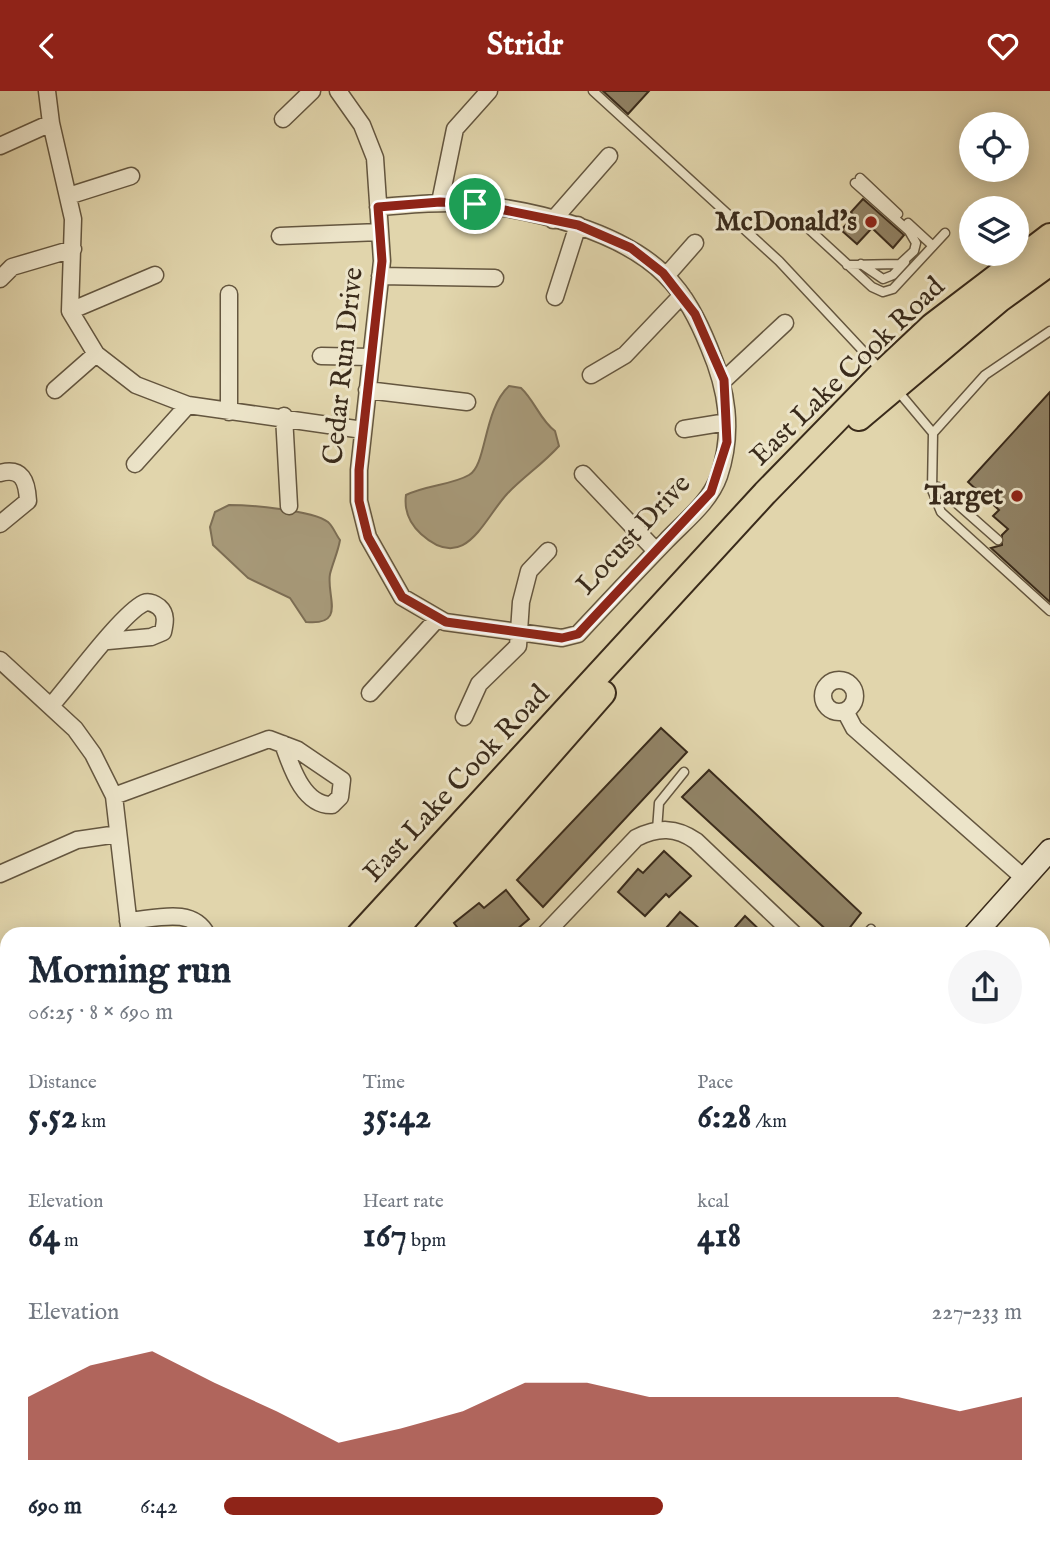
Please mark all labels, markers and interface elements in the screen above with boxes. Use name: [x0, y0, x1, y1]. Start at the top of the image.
text: Stridr: [487, 25, 563, 66]
icon: back: [28, 27, 66, 65]
icon: heart: [984, 27, 1022, 65]
map controls: [959, 112, 1029, 266]
button: locate: [959, 112, 1029, 182]
pin: [445, 174, 505, 234]
icon: arrive: [456, 185, 494, 223]
button: layers: [959, 196, 1029, 266]
place label: McDonald's: [715, 205, 857, 240]
marker: McDonald's: [863, 214, 879, 230]
street label: Cedar Run Drive: [316, 265, 372, 466]
street label: East Lake Cook Road: [743, 270, 953, 474]
street label: Locust Drive: [569, 467, 699, 603]
place label: Target: [924, 479, 1003, 514]
marker: Target: [1009, 488, 1025, 504]
street label: East Lake Cook Road: [356, 678, 558, 890]
text: Morning run: [28, 948, 231, 996]
button: share: [948, 950, 1022, 1024]
text: 06:25 · 8 × 690 m: [28, 998, 173, 1027]
text: Distance: [28, 1071, 97, 1095]
text: Time: [363, 1071, 405, 1095]
text: Pace: [697, 1071, 733, 1095]
text: 5.52: [28, 1095, 77, 1140]
text: 35:42: [363, 1095, 431, 1140]
text: 6:28: [697, 1095, 751, 1140]
text: km: [77, 1110, 106, 1134]
text: /km: [751, 1110, 787, 1134]
text: Elevation: [28, 1190, 103, 1214]
text: Heart rate: [363, 1190, 444, 1214]
text: kcal: [697, 1190, 729, 1214]
text: 64: [28, 1214, 60, 1259]
text: 167: [363, 1214, 407, 1259]
text: 418: [697, 1214, 741, 1259]
text: m: [60, 1229, 79, 1253]
text: bpm: [407, 1229, 446, 1253]
text: Elevation: [28, 1298, 119, 1327]
text: 227–233 m: [931, 1298, 1022, 1327]
text: 690 m: [28, 1492, 82, 1521]
text: 6:42: [140, 1492, 178, 1521]

